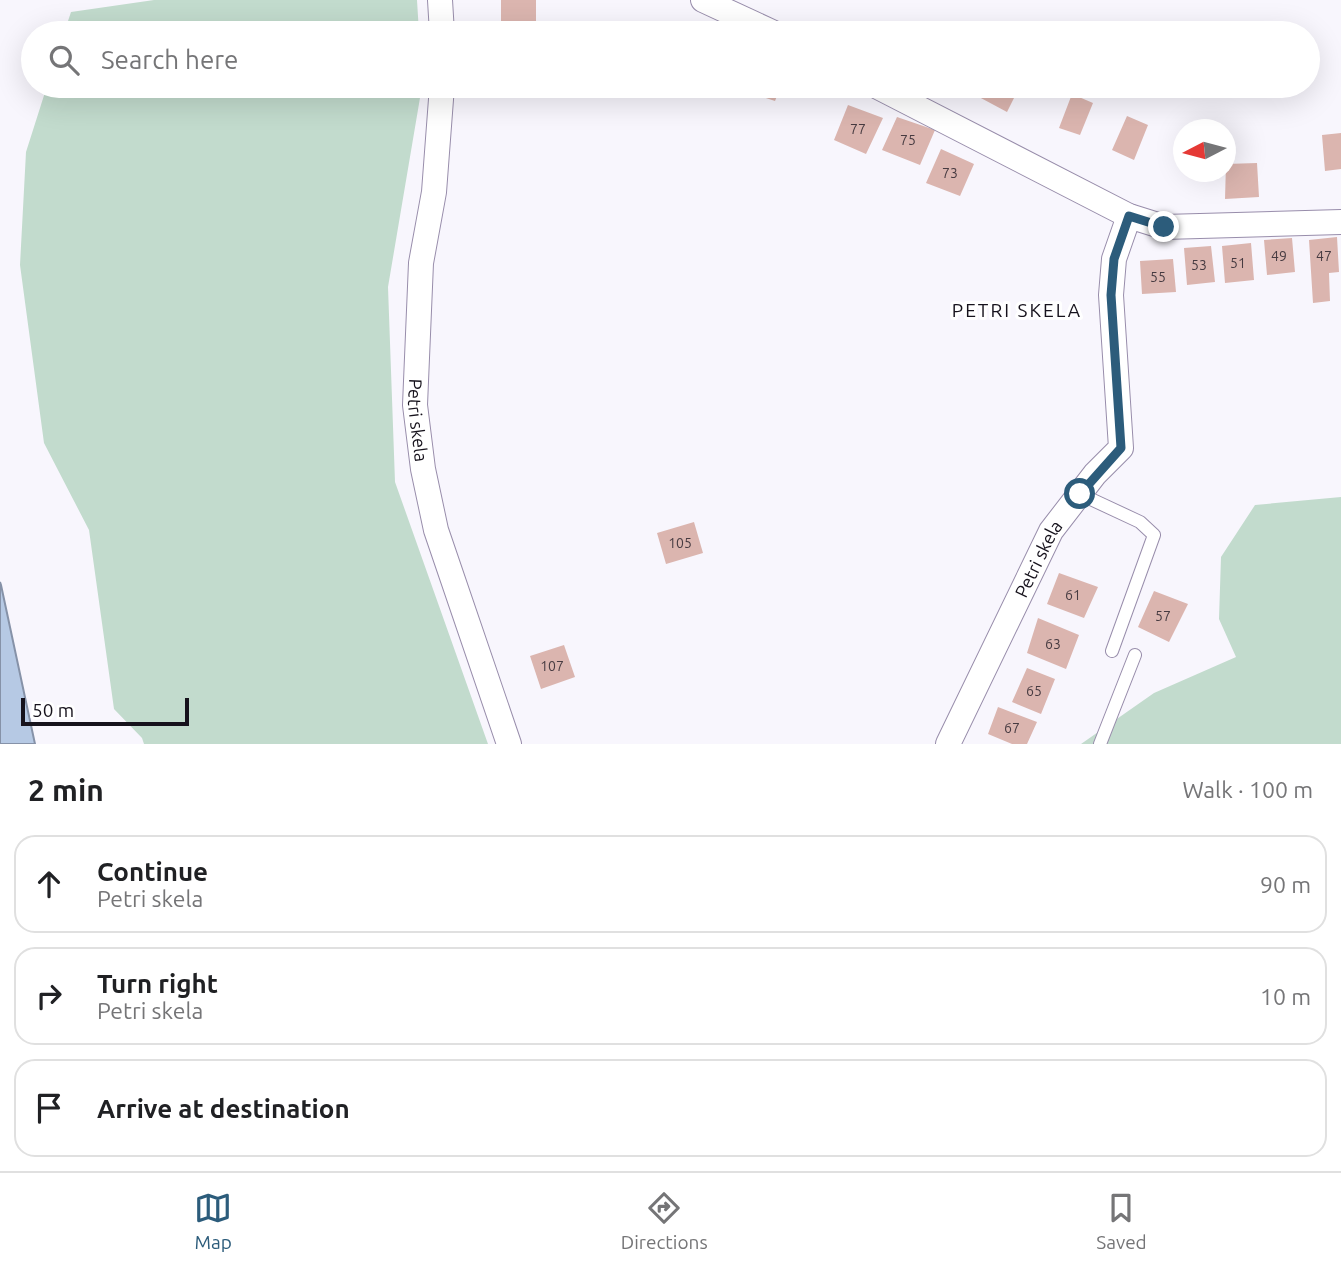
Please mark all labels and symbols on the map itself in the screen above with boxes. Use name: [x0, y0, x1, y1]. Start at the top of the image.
north arrow: [1173, 119, 1236, 182]
house number: 77: [850, 121, 866, 137]
house number: 75: [900, 132, 916, 148]
house number: 73: [942, 165, 958, 181]
route end: [1148, 211, 1179, 242]
house number: 49: [1271, 248, 1287, 264]
house number: 47: [1316, 248, 1332, 264]
house number: 51: [1230, 255, 1246, 271]
house number: 53: [1191, 257, 1207, 273]
house number: 55: [1150, 269, 1166, 285]
district label: PETRI SKELA: [952, 299, 1082, 321]
street label: Petri skela: [405, 378, 432, 463]
route start: [1064, 478, 1095, 509]
street label: Petri skela: [1011, 516, 1066, 600]
house number: 105: [668, 535, 692, 551]
house number: 61: [1065, 587, 1081, 603]
house number: 57: [1155, 608, 1171, 624]
house number: 63: [1045, 636, 1061, 652]
house number: 107: [540, 658, 564, 674]
house number: 65: [1026, 683, 1042, 699]
scale bar: [21, 695, 189, 727]
house number: 67: [1004, 720, 1020, 736]

